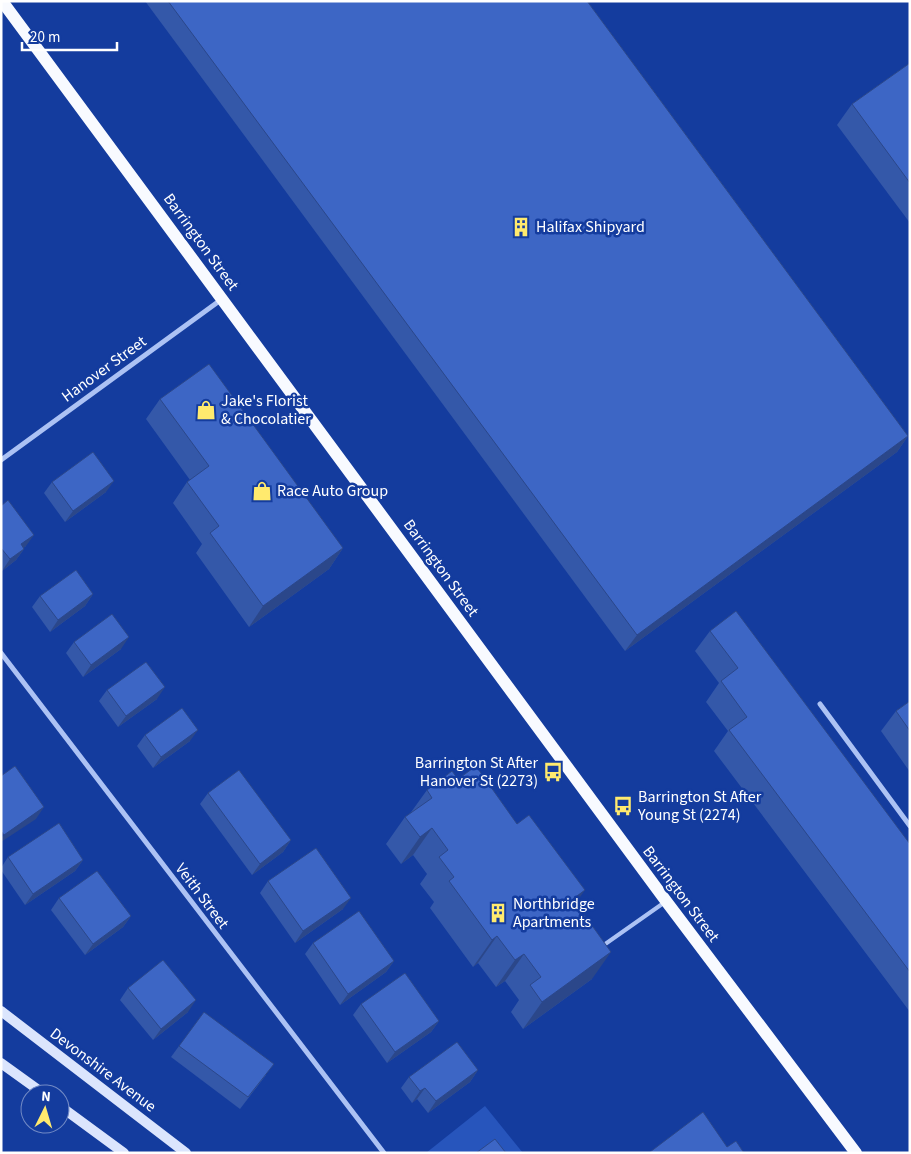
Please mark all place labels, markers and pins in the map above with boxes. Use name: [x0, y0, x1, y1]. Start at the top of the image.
building icon: Halifax Shipyard: [510, 216, 532, 238]
place label: Halifax Shipyard: [536, 216, 645, 238]
place label: Jake's Florist & Chocolatier: [221, 390, 311, 430]
shop icon: Jake's Florist & Chocolatier: [195, 399, 217, 421]
shop icon: Race Auto Group: [251, 480, 273, 502]
place label: Race Auto Group: [277, 480, 388, 502]
place label: Barrington St After Hanover St (2273): [415, 752, 538, 792]
bus stop icon: Barrington St After Hanover St (2273): [542, 761, 564, 783]
place label: Barrington St After Young St (2274): [637, 786, 762, 826]
bus stop icon: Barrington St After Young St (2274): [612, 795, 634, 817]
place label: Northbridge Apartments: [513, 893, 595, 933]
building icon: Northbridge Apartments: [487, 902, 509, 924]

